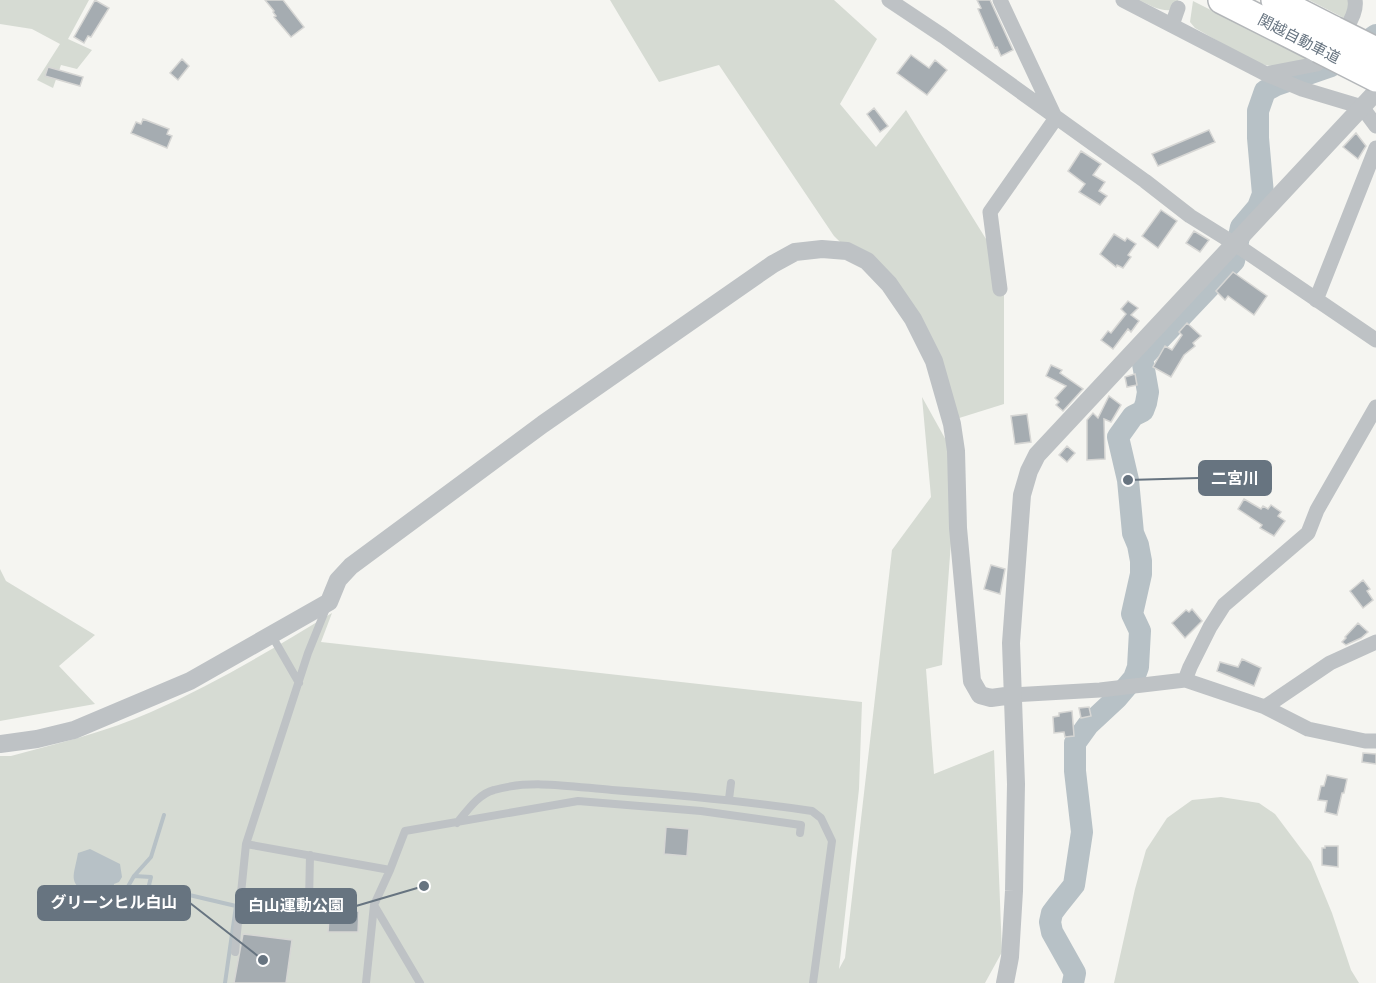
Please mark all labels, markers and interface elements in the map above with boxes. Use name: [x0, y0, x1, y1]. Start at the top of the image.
street label: 関越自動車道: [1255, 11, 1343, 67]
callout: 二宮川: [1199, 461, 1271, 495]
text: 二宮川: [1211, 470, 1259, 487]
callout: グリーンヒル白山: [38, 886, 190, 920]
callout: 白山運動公園: [236, 889, 356, 923]
text: グリーンヒル白山: [50, 893, 178, 911]
text: 白山運動公園: [248, 897, 344, 914]

